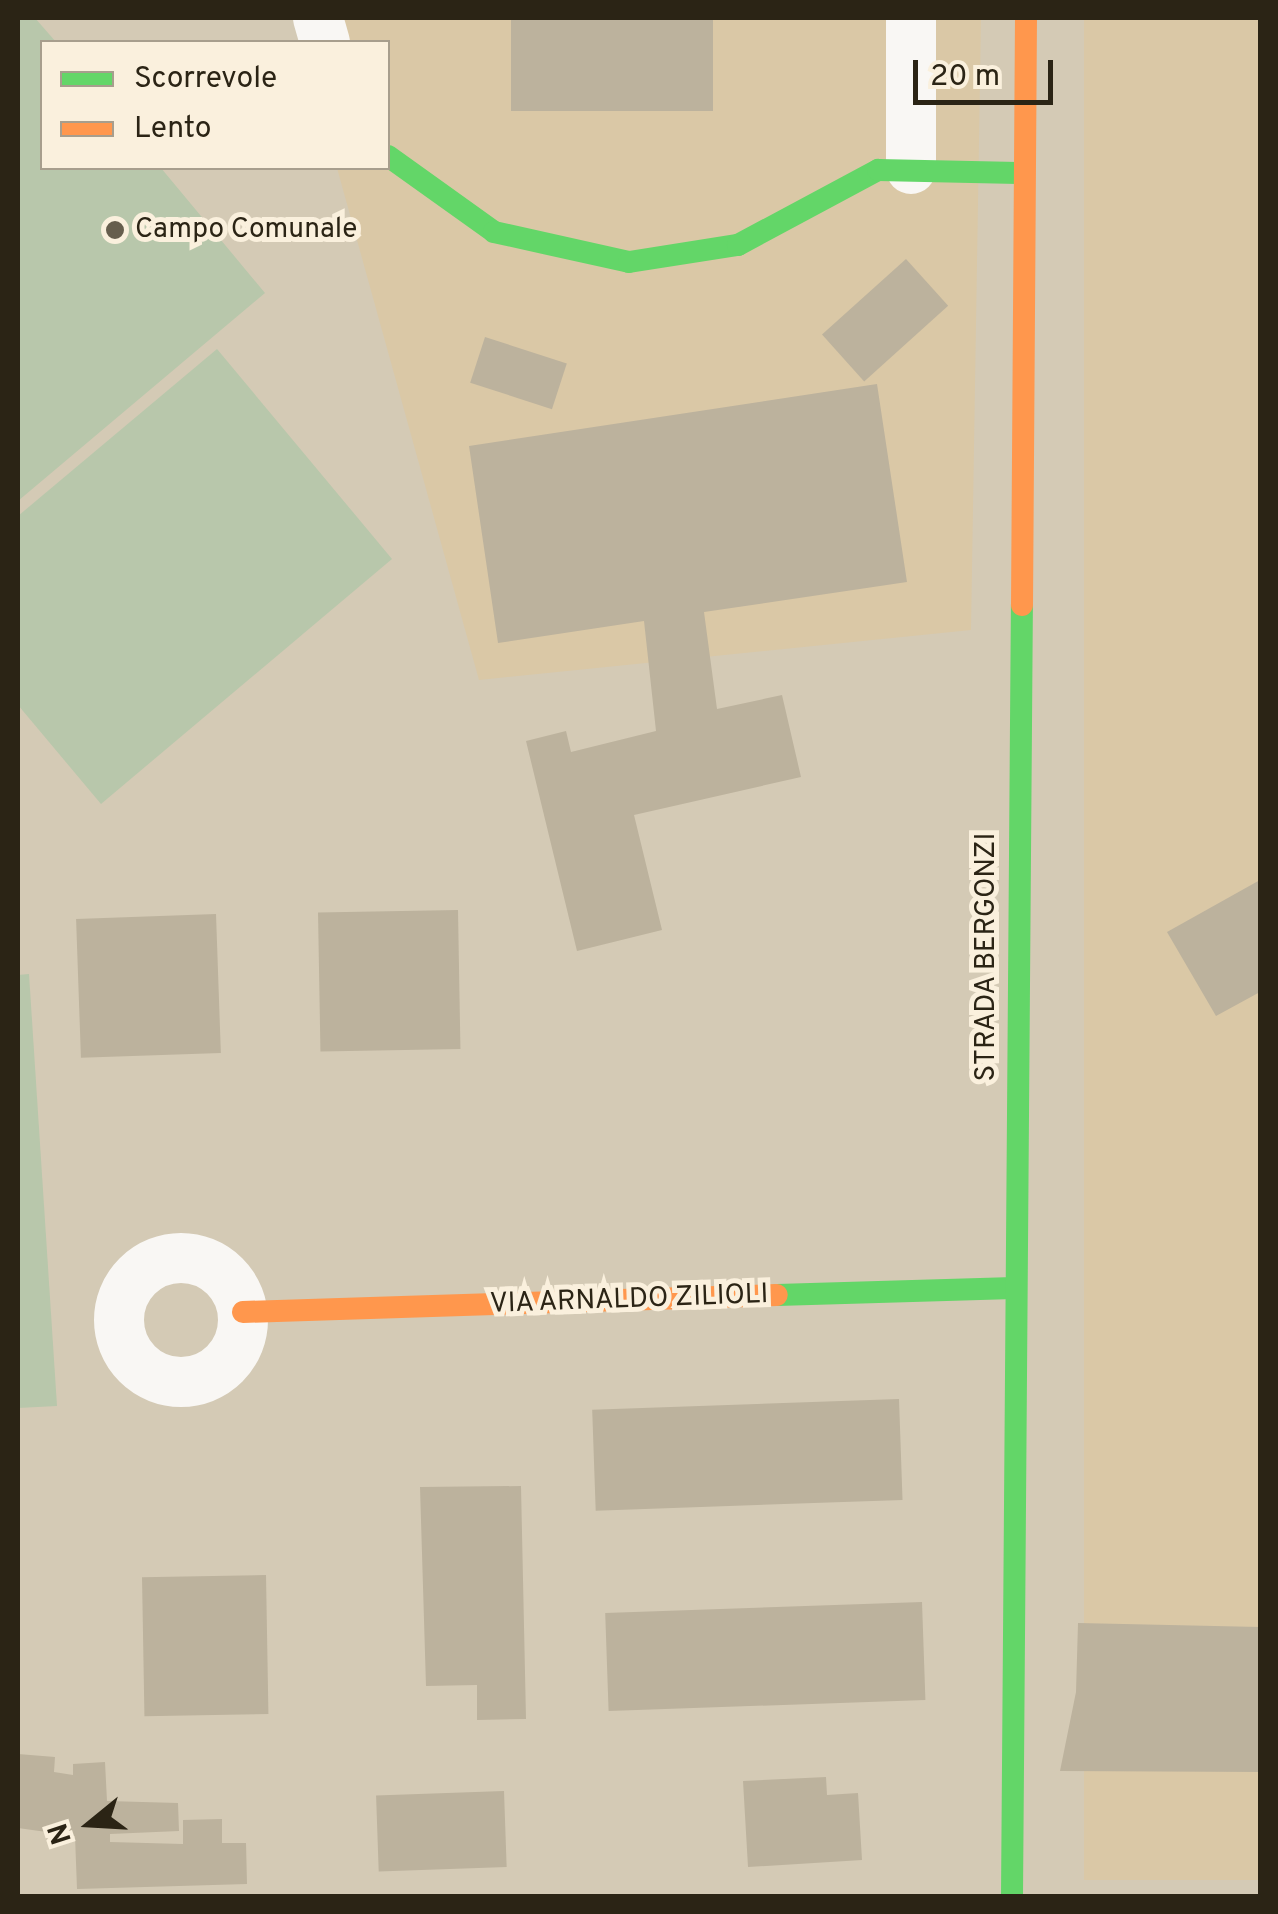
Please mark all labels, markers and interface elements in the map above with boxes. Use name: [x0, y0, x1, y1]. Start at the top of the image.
legend: [40, 40, 390, 170]
scale bar: [918, 40, 1058, 102]
text: 20 m: [930, 59, 1000, 96]
text: Scorrevole: [134, 61, 277, 98]
text: Lento: [134, 111, 211, 148]
place label: Campo Comunale: [135, 213, 357, 247]
marker: Campo Comunale: [104, 219, 126, 241]
street label: STRADA BERGONZI: [970, 832, 1004, 1082]
street label: VIA ARNALDO ZILIOLI: [488, 1278, 770, 1322]
north arrow: [40, 1774, 140, 1874]
text: N: [41, 1818, 82, 1848]

